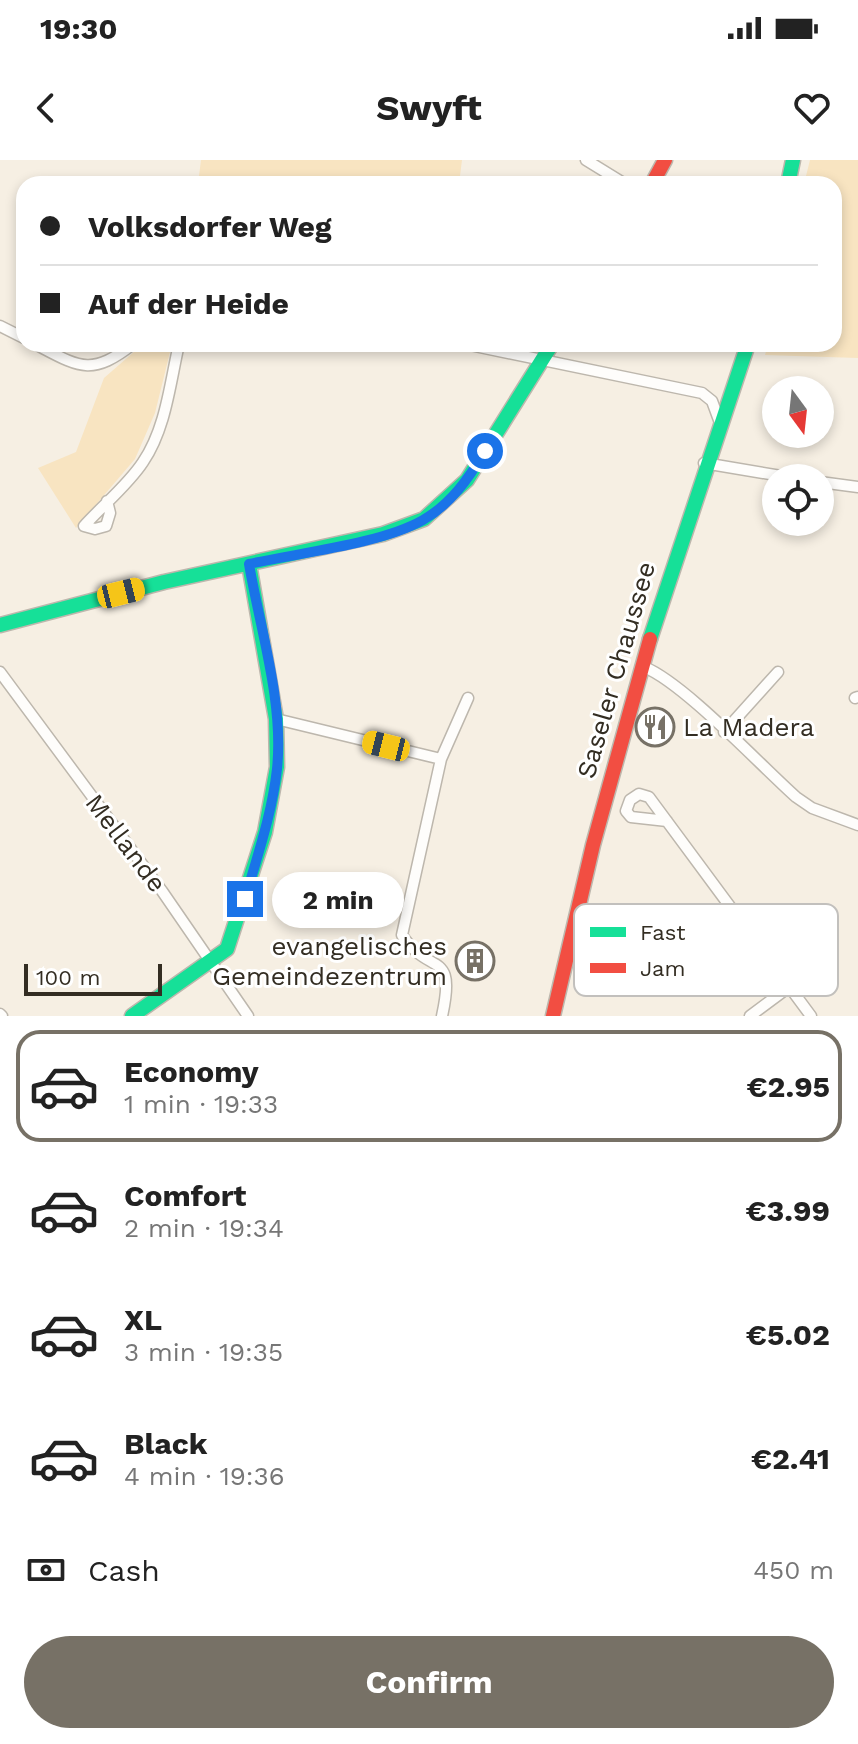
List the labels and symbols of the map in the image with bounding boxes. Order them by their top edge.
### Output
north arrow [762,376,834,448]
route start [467,433,503,469]
street label: Saseler Chaussee [571,558,661,782]
car [95,576,147,610]
restaurant icon: La Madera [634,706,676,748]
place label: La Madera [683,712,815,742]
car [360,729,412,763]
street label: Mellande [79,788,173,898]
callout: 2 min [273,871,405,927]
route end [227,881,263,917]
legend [574,904,838,996]
text: Fast [640,920,686,945]
place label: evangelisches Gemeindezentrum [212,931,447,991]
building icon: evangelisches Gemeindezentrum [454,940,496,982]
text: Jam [640,956,685,981]
scale bar [24,960,162,996]

